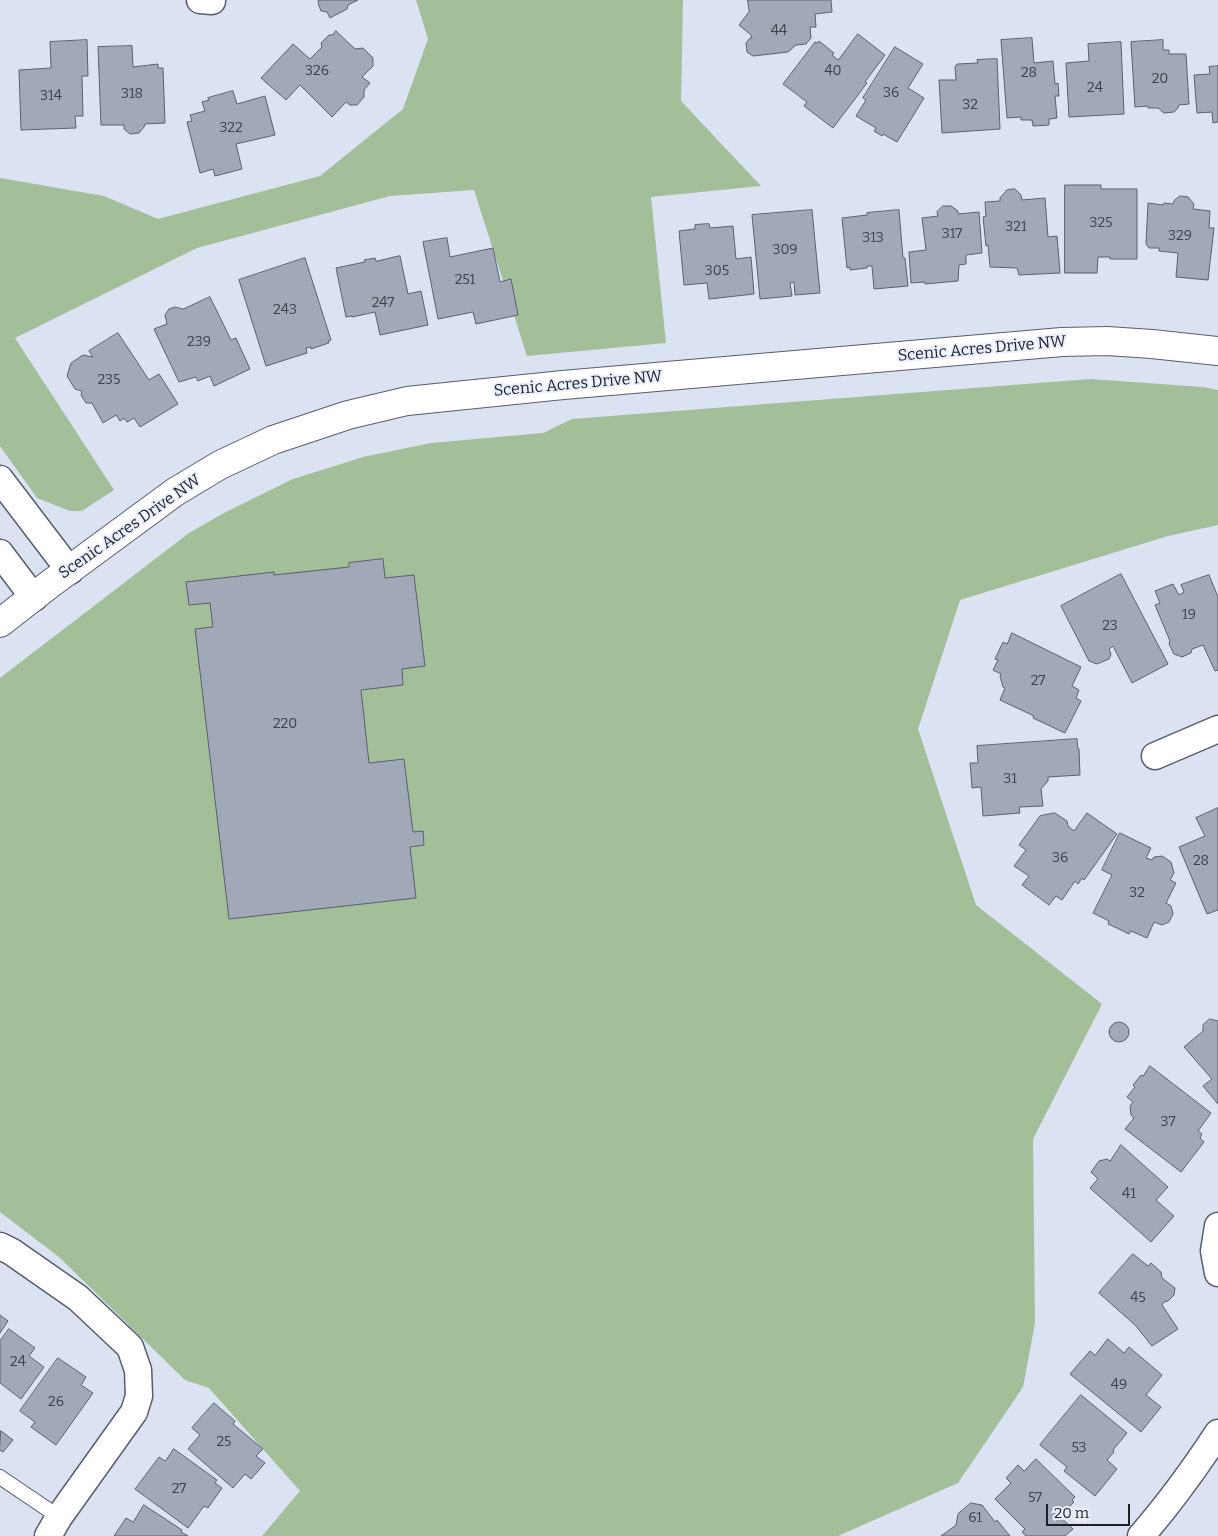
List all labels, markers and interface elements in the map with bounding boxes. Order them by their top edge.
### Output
house number: 44 [771,23,787,39]
house number: 326 [305,63,329,79]
house number: 40 [824,63,842,79]
house number: 28 [1021,65,1037,81]
house number: 20 [1152,71,1168,87]
house number: 24 [1087,80,1103,96]
house number: 36 [883,85,899,101]
house number: 318 [121,86,143,102]
house number: 314 [40,88,62,104]
house number: 32 [962,97,978,113]
house number: 322 [219,120,243,136]
house number: 325 [1089,215,1113,231]
house number: 321 [1005,219,1027,235]
house number: 317 [942,226,962,242]
house number: 329 [1168,228,1192,244]
house number: 313 [862,230,884,246]
house number: 309 [772,242,798,258]
house number: 305 [705,263,729,279]
house number: 251 [455,272,475,288]
house number: 247 [372,295,394,311]
house number: 243 [273,302,297,318]
street label: Scenic Acres Drive NW [897,332,1067,366]
house number: 239 [187,334,211,350]
street label: Scenic Acres Drive NW [493,367,663,401]
house number: 235 [97,372,121,388]
street label: Scenic Acres Drive NW [55,471,205,583]
house number: 19 [1182,607,1196,623]
house number: 23 [1102,618,1118,634]
house number: 27 [1031,673,1045,689]
house number: 220 [273,716,297,732]
house number: 31 [1003,771,1017,787]
house number: 36 [1052,850,1068,866]
house number: 28 [1193,853,1209,869]
house number: 32 [1129,885,1145,901]
house number: 37 [1160,1114,1176,1130]
house number: 41 [1122,1186,1136,1202]
house number: 45 [1130,1290,1146,1306]
house number: 24 [10,1354,26,1370]
house number: 49 [1111,1377,1127,1393]
house number: 26 [48,1394,64,1410]
house number: 25 [216,1434,232,1450]
house number: 53 [1071,1440,1087,1456]
house number: 27 [172,1481,186,1497]
house number: 57 [1028,1490,1042,1506]
scale bar [1048,1494,1132,1526]
text: 20 m [1054,1504,1089,1522]
house number: 61 [968,1510,982,1526]

